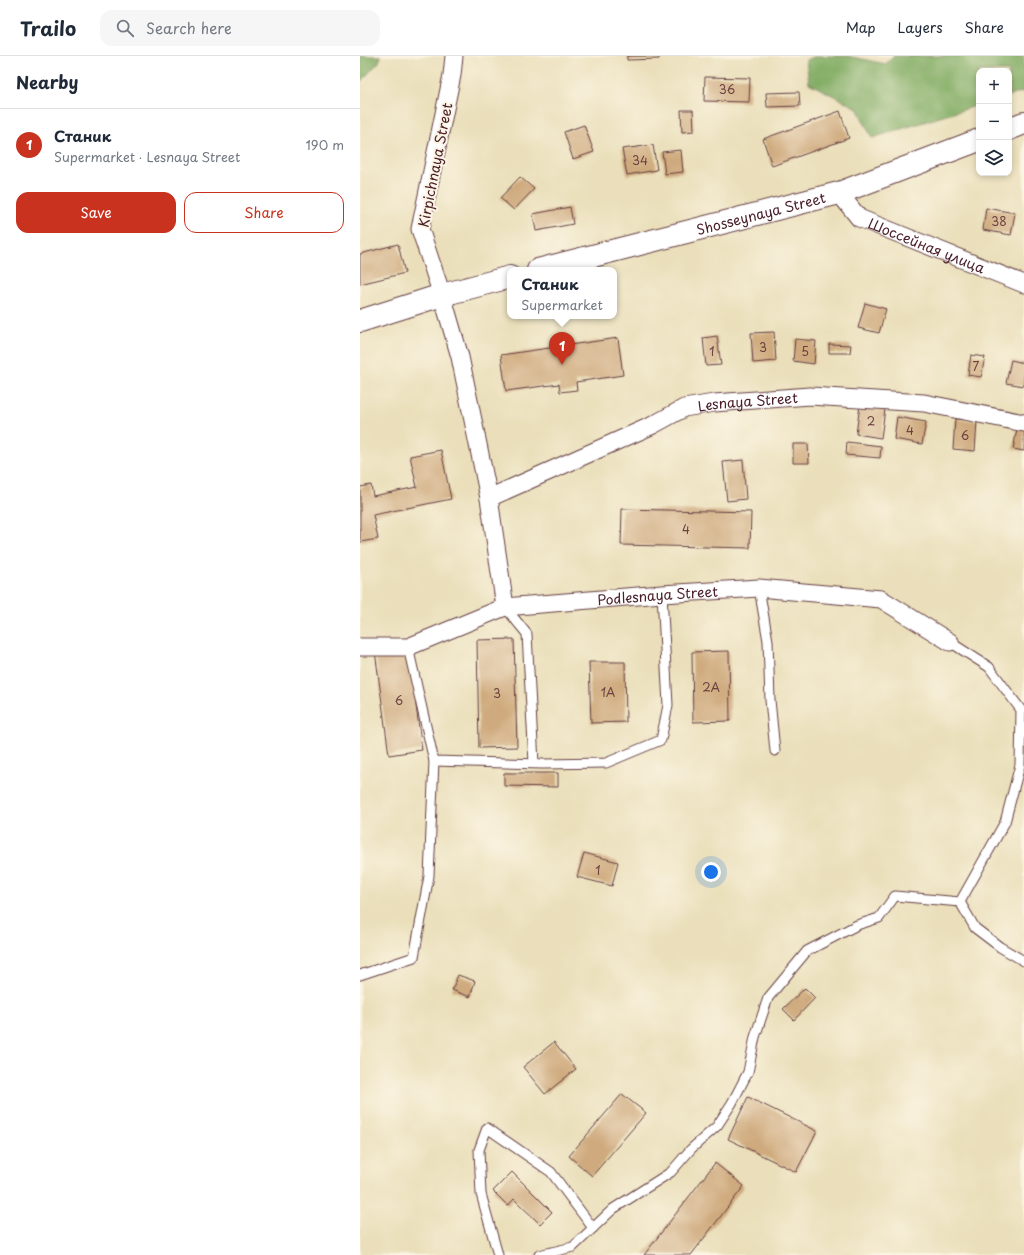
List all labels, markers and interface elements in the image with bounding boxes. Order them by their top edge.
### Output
search box [100,10,380,46]
text: Trailo [20,14,76,42]
text: Search here [146,16,232,39]
icon: search [114,17,136,39]
text: Map [846,17,876,38]
text: Layers [898,17,943,38]
text: Share [965,17,1004,38]
map controls [976,68,1012,176]
button: + [976,68,1012,104]
text: Nearby [16,69,78,95]
house number: 36 [719,80,735,98]
street label: Kirpichnaya Street [413,100,457,229]
button: − [976,104,1012,140]
text: Станик [54,124,111,147]
text: 1 [26,135,32,154]
text: 190 m [305,135,344,154]
button: layers [976,140,1012,176]
text: Supermarket · Lesnaya Street [54,147,240,166]
house number: 34 [632,151,648,169]
street label: Shosseynaya Street [694,186,828,240]
button: Save [16,192,176,233]
button: Share [184,192,344,233]
street label: Шоссейная улица [865,212,988,278]
house number: 38 [991,212,1007,230]
popup [507,267,617,319]
text: Станик [521,272,578,295]
text: Supermarket [521,295,603,314]
pin: 1 [549,332,575,365]
house number: 3 [759,338,767,356]
house number: 1 [709,342,715,360]
house number: 5 [801,342,809,360]
house number: 7 [973,357,980,375]
street label: Lesnaya Street [696,386,799,416]
house number: 2 [867,412,875,430]
house number: 4 [906,421,914,439]
house number: 6 [961,426,969,444]
house number: 4 [682,520,690,538]
street label: Podlesnaya Street [596,580,719,610]
house number: 2А [702,678,720,696]
house number: 1А [601,683,615,701]
house number: 3 [493,684,501,702]
house number: 6 [395,691,403,709]
house number: 1 [595,861,601,879]
your location [701,862,721,882]

